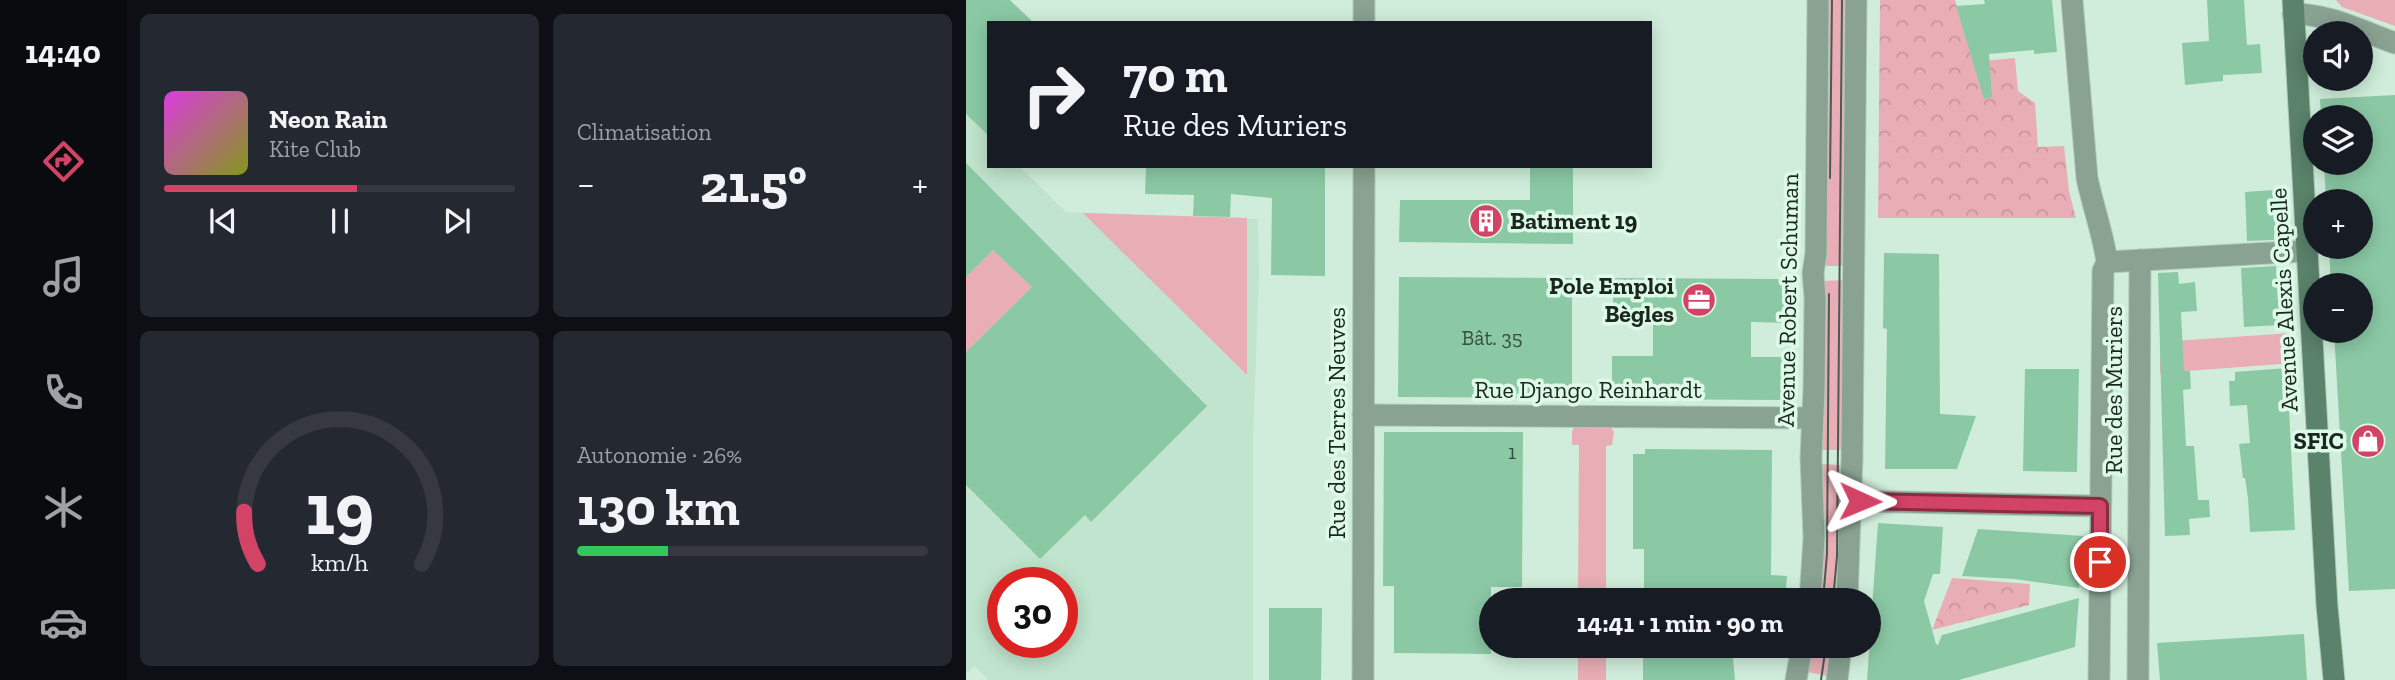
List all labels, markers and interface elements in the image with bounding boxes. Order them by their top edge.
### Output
map controls [2303,21,2373,343]
button: sound [2303,21,2373,91]
text: 14:40 [25,33,101,71]
text: 70 m [1123,46,1228,105]
icon: right [1008,49,1099,140]
text: Neon Rain [269,103,387,135]
button: layers [2303,105,2373,175]
text: Rue des Muriers [1123,106,1347,144]
text: Climatisation [577,118,711,146]
text: Kite Club [269,135,361,163]
icon: directions [39,137,88,186]
text: 21.5° [700,153,807,215]
text: − [577,161,595,207]
text: + [912,161,928,207]
street label: Avenue Robert Schuman [1771,173,1804,427]
street label: Avenue Alexis Capelle [2263,187,2304,413]
button: + [2303,189,2373,259]
icon: previous [204,202,242,240]
icon: pause [321,202,359,240]
icon: next [438,202,476,240]
building icon: Batiment 19 [1467,202,1505,240]
place label: Batiment 19 [1510,206,1637,235]
icon: music [39,252,88,301]
place label: Pole Emploi Bègles [1549,271,1674,328]
button: − [2303,273,2373,343]
office icon: Pole Emploi Bègles [1680,281,1718,319]
street label: Rue des Muriers [2099,306,2128,474]
street label: Rue des Terres Neuves [1322,307,1351,539]
house number: Bât. 35 [1462,325,1522,350]
icon: phone [39,368,88,417]
street label: Rue Django Reinhardt [1474,375,1702,404]
shop icon: SFIC [2349,422,2387,460]
place label: SFIC [2293,426,2344,455]
house number: 1 [1508,439,1516,464]
text: Autonomie · 26% [577,441,742,469]
position arrow [1823,464,1897,538]
text: 19 [305,466,374,554]
text: 130 km [577,476,740,538]
icon: climate [39,483,88,532]
pin [2070,532,2130,592]
icon: arrive [2081,543,2119,581]
text: km/h [311,547,368,577]
speed limit sign: 30 [987,567,1078,658]
icon: car [39,598,88,647]
text: 14:41 · 1 min · 90 m [1577,607,1783,639]

